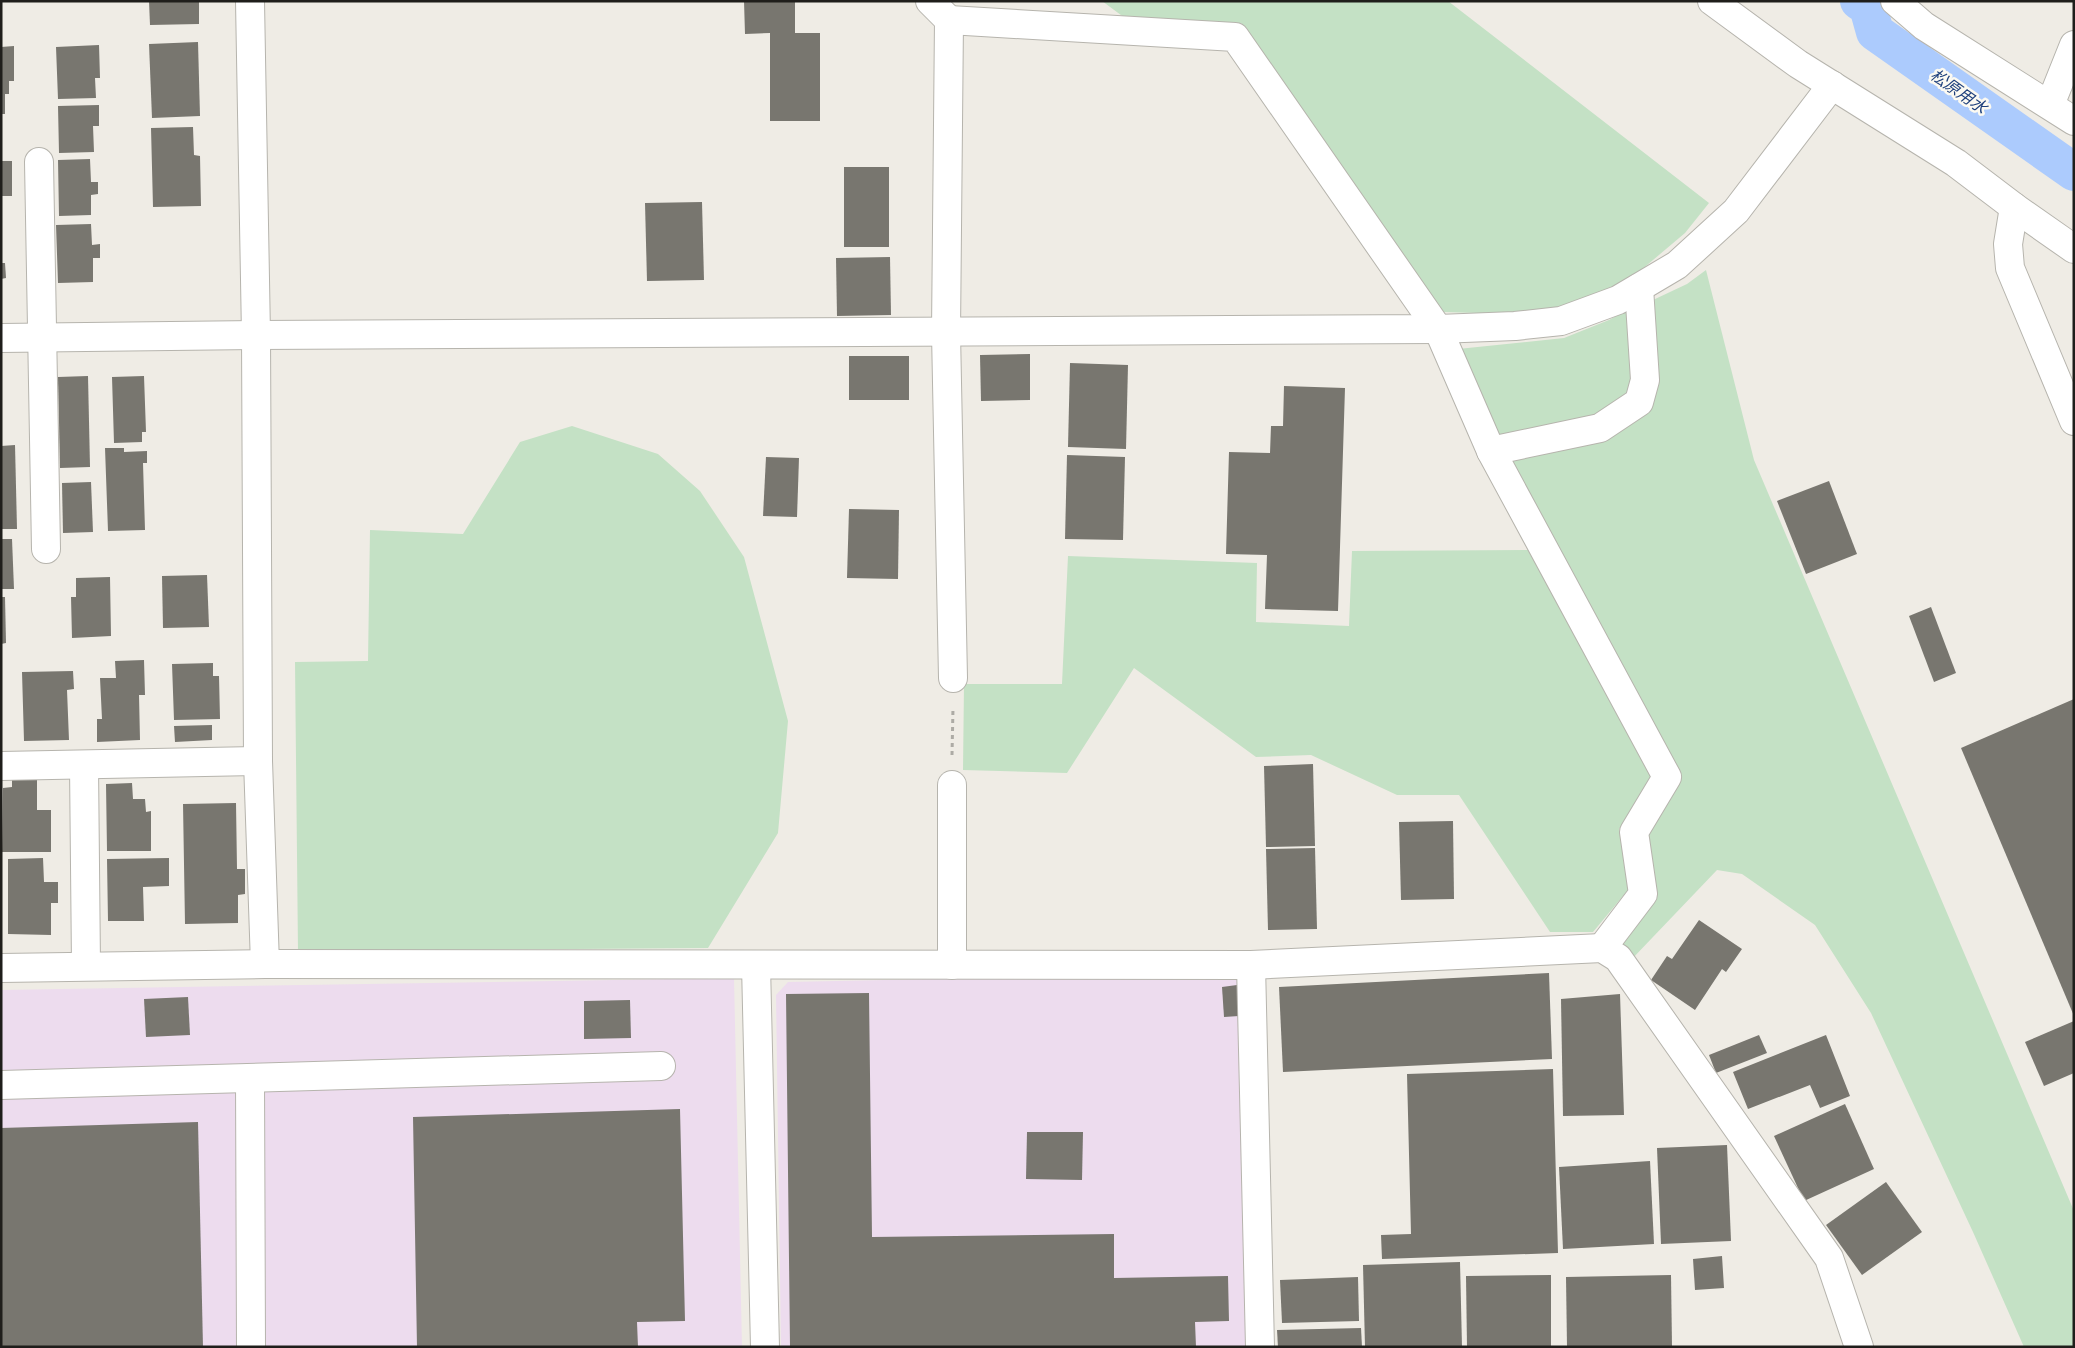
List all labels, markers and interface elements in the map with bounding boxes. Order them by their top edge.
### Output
water label: 松原用水 [1926,64,1993,120]

